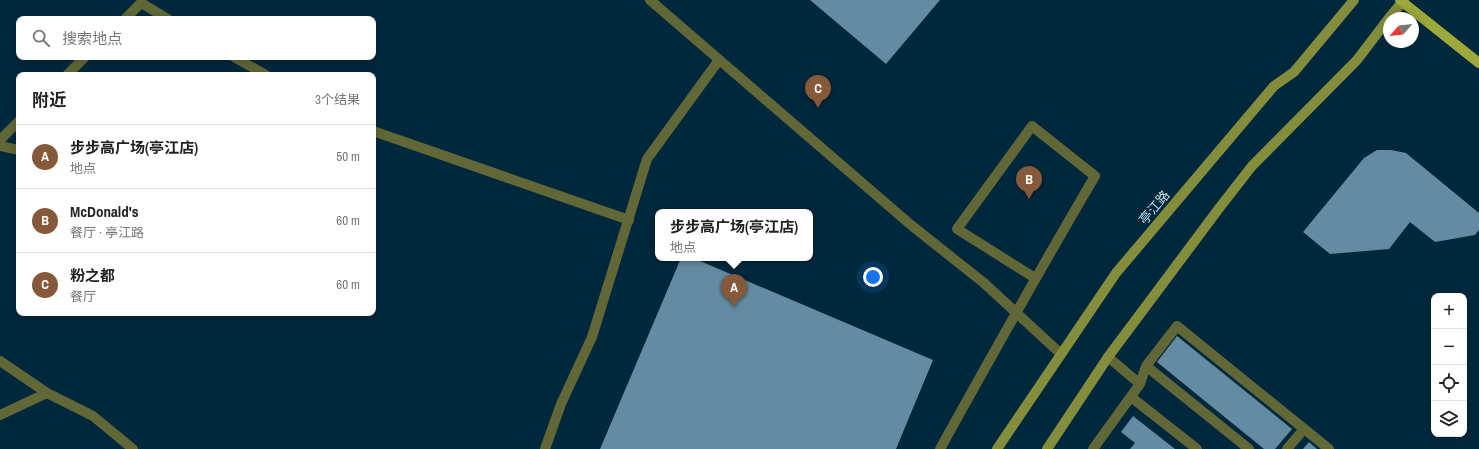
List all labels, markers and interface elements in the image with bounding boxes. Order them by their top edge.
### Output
north arrow [1383,12,1419,48]
search box [16,16,376,60]
icon: search [30,27,52,49]
text: 搜索地点 [62,28,122,49]
pin: C [805,75,831,108]
text: 附近 [32,88,66,111]
text: 3个结果 [315,91,360,108]
text: 步步高广场(亭江店) [70,137,198,158]
text: A [41,148,49,165]
text: 50 m [336,148,360,165]
text: 地点 [70,160,96,177]
pin: B [1016,166,1042,199]
street label: 亭江路 [1135,187,1173,228]
text: McDonald's [70,201,139,222]
popup [655,209,813,261]
text: B [41,212,49,229]
text: 60 m [336,212,360,229]
text: 步步高广场(亭江店) [670,216,798,237]
text: 餐厅 · 亭江路 [70,224,144,241]
text: 地点 [670,239,696,256]
text: 粉之都 [70,265,115,286]
your location [863,267,883,287]
pin: A [721,274,747,307]
text: C [41,276,49,293]
text: 60 m [336,276,360,293]
text: 餐厅 [70,288,96,305]
map controls [1431,293,1467,437]
button: + [1431,293,1467,329]
button: − [1431,329,1467,365]
button: locate [1431,365,1467,401]
button: layers [1431,401,1467,437]

